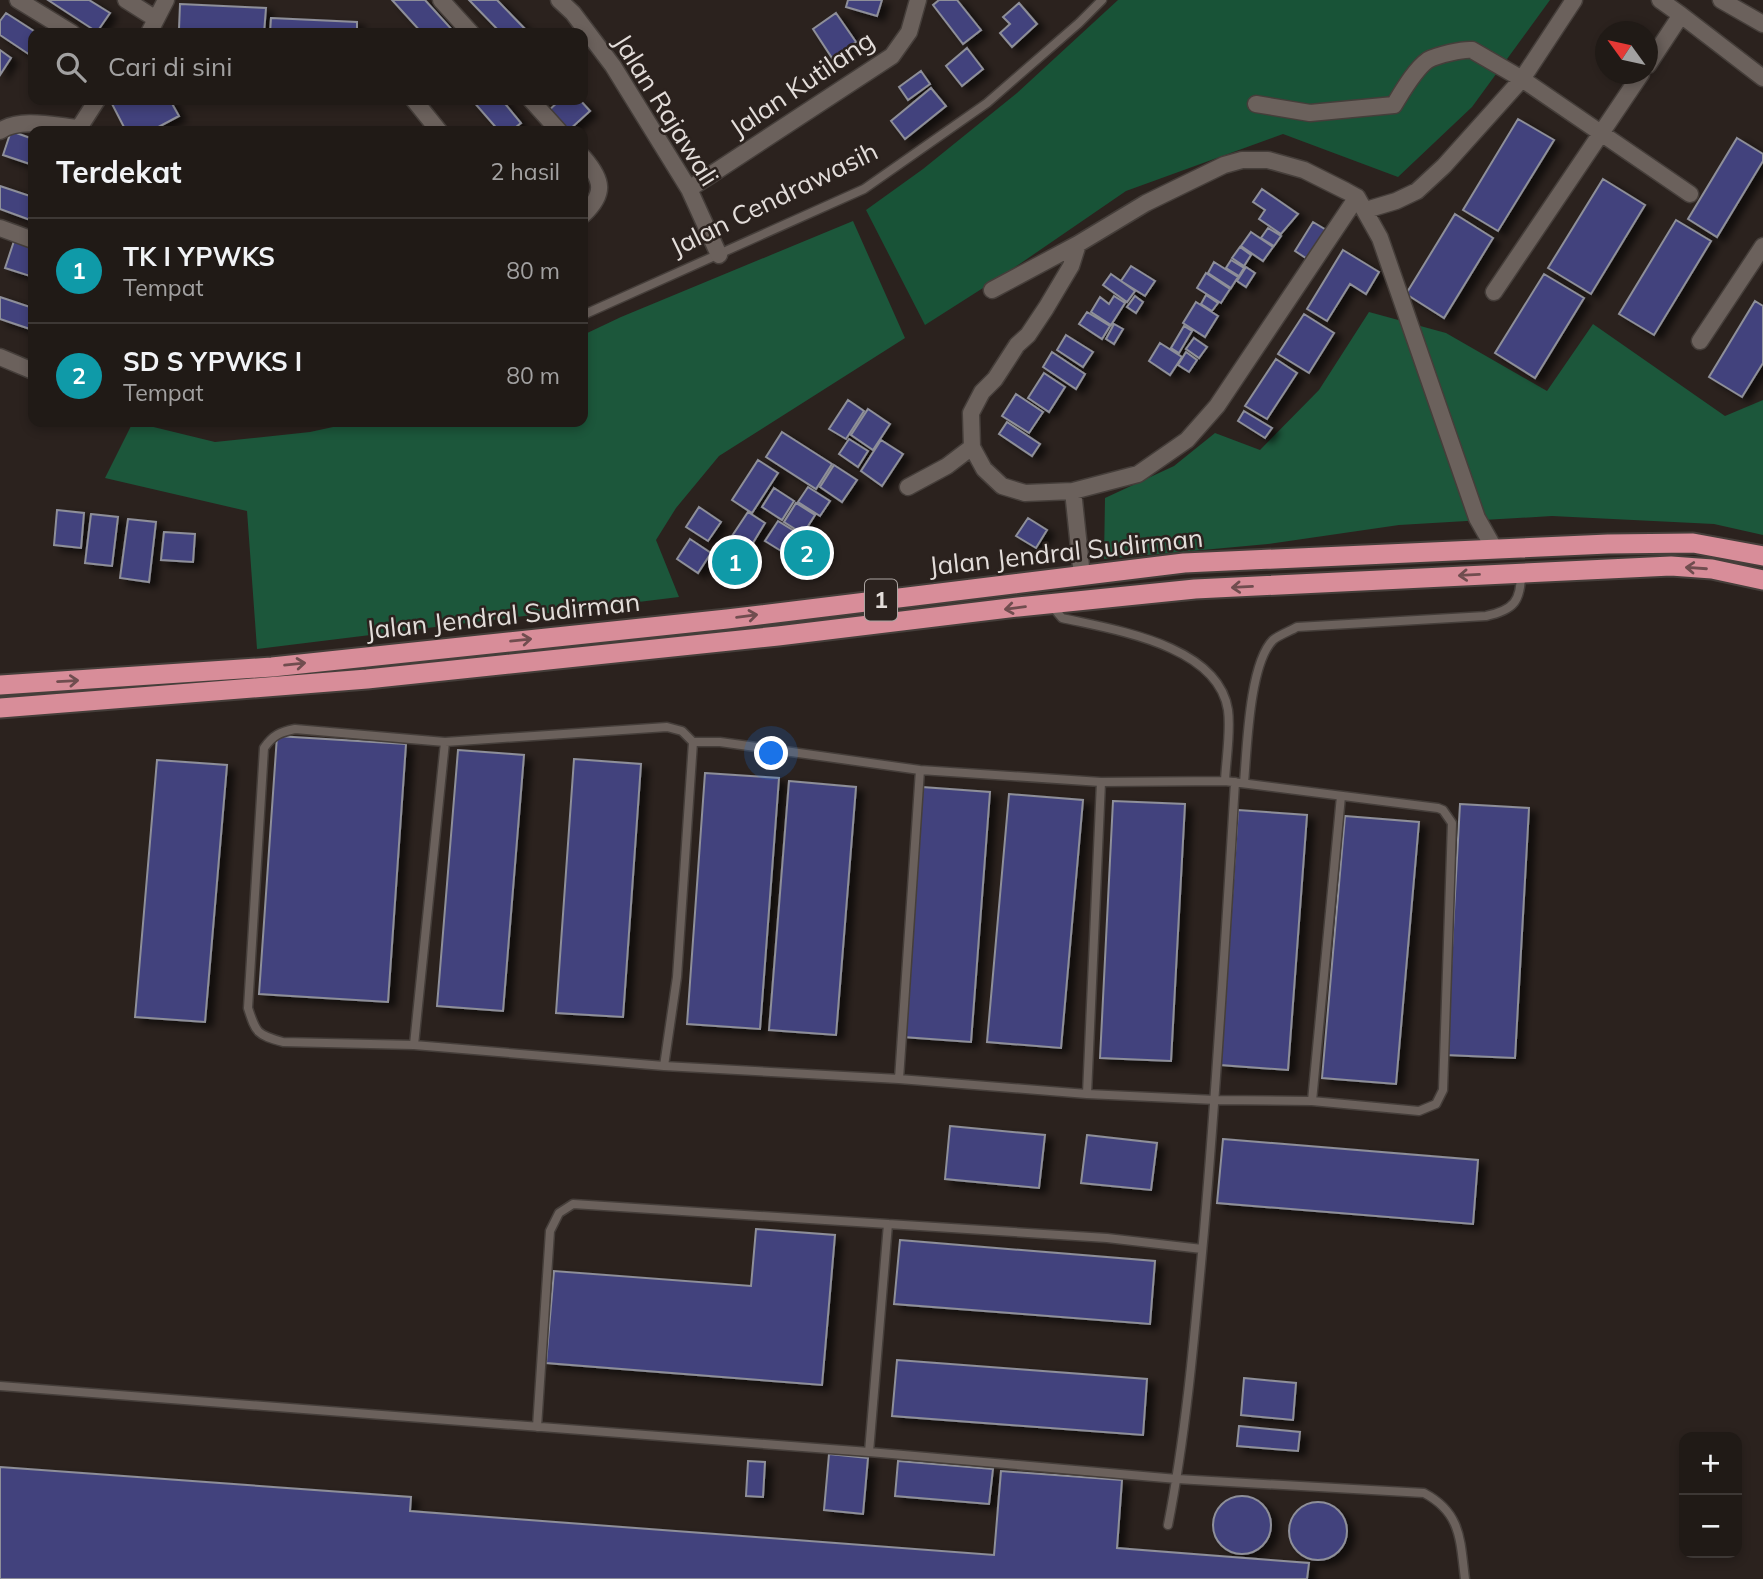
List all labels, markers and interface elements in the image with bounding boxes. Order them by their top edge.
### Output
north arrow [1595,21,1658,84]
street label: Jalan Kutilang [723,23,880,144]
street label: Jalan Rajawali [606,27,726,192]
search box [28,28,588,105]
icon: search [52,48,90,86]
text: Cari di sini [108,50,232,83]
street label: Jalan Cendrawasih [665,134,883,263]
text: Terdekat [56,153,182,191]
text: 2 hasil [491,157,560,186]
text: TK I YPWKS [123,240,275,273]
text: 1 [72,256,86,285]
text: 80 m [506,256,560,285]
text: Tempat [123,273,204,302]
text: SD S YPWKS I [123,345,302,378]
text: 2 [72,361,86,390]
text: 80 m [506,361,560,390]
text: Tempat [123,378,204,407]
street label: Jalan Jendral Sudirman [927,521,1205,582]
pin: 2 [784,527,830,579]
pin: 1 [712,536,758,588]
one-way arrow [1685,561,1708,574]
one-way arrow [1457,568,1480,581]
road number: 1 [865,580,897,620]
one-way arrow [1230,580,1253,593]
street label: Jalan Jendral Sudirman [364,585,642,646]
one-way arrow [1004,601,1027,614]
one-way arrow [736,610,758,623]
one-way arrow [509,633,532,646]
one-way arrow [283,657,306,670]
one-way arrow [56,674,79,687]
your location [754,736,788,770]
map controls [1679,1432,1742,1558]
button: + [1679,1432,1742,1495]
button: − [1679,1495,1742,1558]

